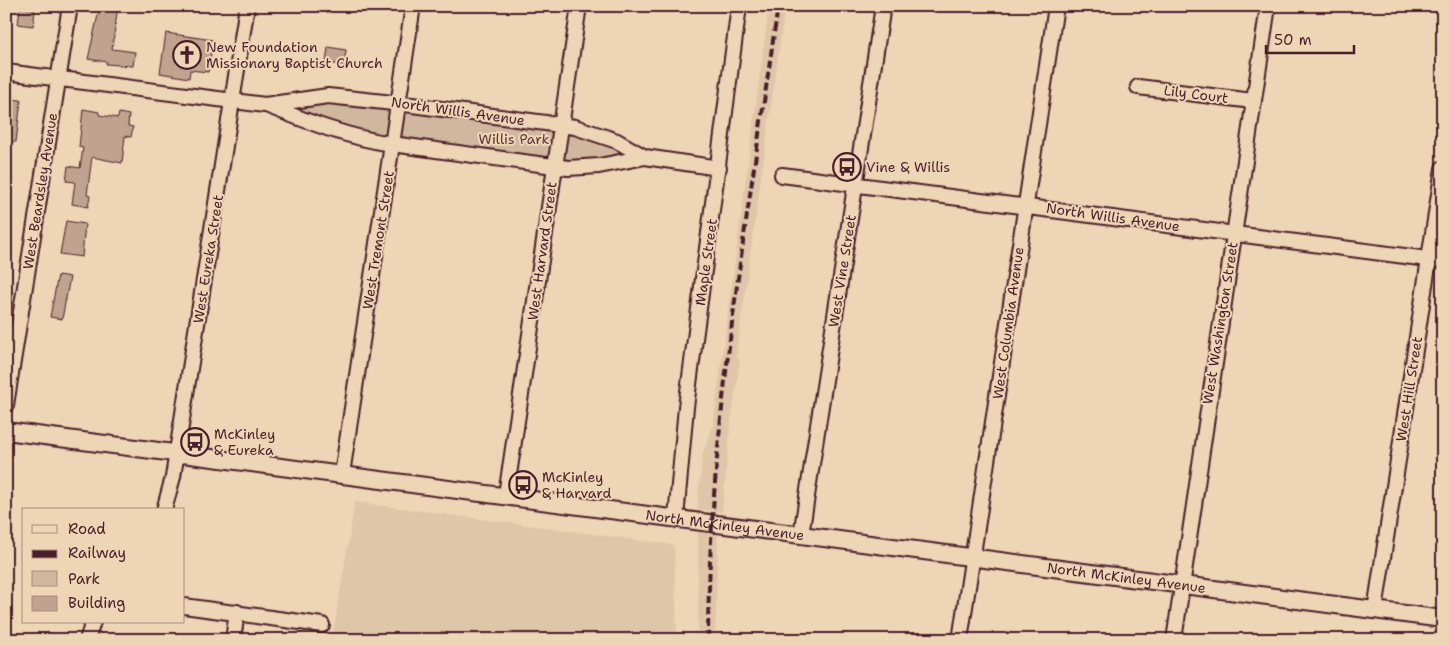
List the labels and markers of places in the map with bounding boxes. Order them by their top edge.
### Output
place label: New Foundation Missionary Baptist Church [206,38,383,72]
church icon: New Foundation Missionary Baptist Church [172,40,202,70]
bus stop icon: Vine & Willis [832,152,862,182]
place label: Vine & Willis [866,158,950,176]
place label: McKinley & Eureka [214,425,275,459]
bus stop icon: McKinley & Eureka [180,427,210,457]
place label: McKinley & Harvard [542,468,611,502]
bus stop icon: McKinley & Harvard [508,470,538,500]

